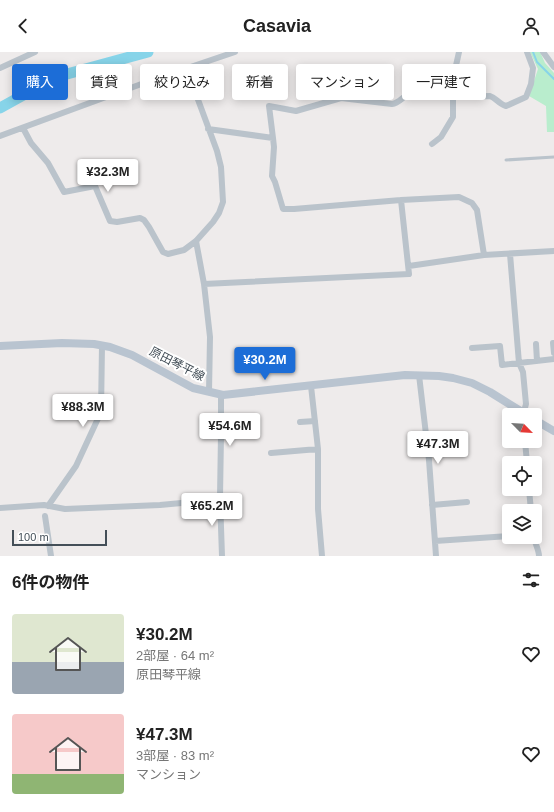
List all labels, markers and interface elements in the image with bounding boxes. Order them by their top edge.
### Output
icon: back [12,15,34,37]
icon: person [520,15,542,37]
text: Casavia [243,16,311,36]
chip: 購入 [12,64,68,100]
chip: 賃貸 [76,64,132,100]
chip: 絞り込み [140,64,224,100]
chip: 新着 [232,64,288,100]
chip: マンション [296,64,394,100]
chip: 一戸建て [402,64,486,100]
pin: ¥32.3M [75,159,141,193]
text: ¥32.3M [86,164,130,179]
street label: 原田琴平線 [147,344,207,384]
pin: ¥30.2M [232,347,298,381]
text: ¥30.2M [243,352,287,367]
pin: ¥88.3M [50,394,116,428]
text: ¥88.3M [61,399,105,414]
north arrow [502,408,542,448]
map controls [502,408,542,544]
pin: ¥54.6M [197,413,263,447]
text: ¥54.6M [208,418,252,433]
pin: ¥47.3M [405,431,471,465]
text: ¥47.3M [416,436,460,451]
button: locate [502,456,542,496]
pin: ¥65.2M [179,493,245,527]
text: ¥65.2M [190,498,234,513]
button: layers [502,504,542,544]
scale bar [12,528,107,547]
text: 100 m [18,531,49,543]
icon: filters [520,569,542,591]
text: 6件の物件 [12,573,89,592]
text: ¥30.2M [136,625,193,644]
icon: home [44,630,92,678]
icon: heart [520,643,542,665]
text: 2部屋 · 64 m² [136,648,214,663]
text: 原田琴平線 [136,667,201,682]
text: ¥47.3M [136,725,193,744]
icon: home [44,730,92,778]
icon: heart [520,743,542,765]
text: 3部屋 · 83 m² [136,748,214,763]
text: マンション [136,767,201,782]

